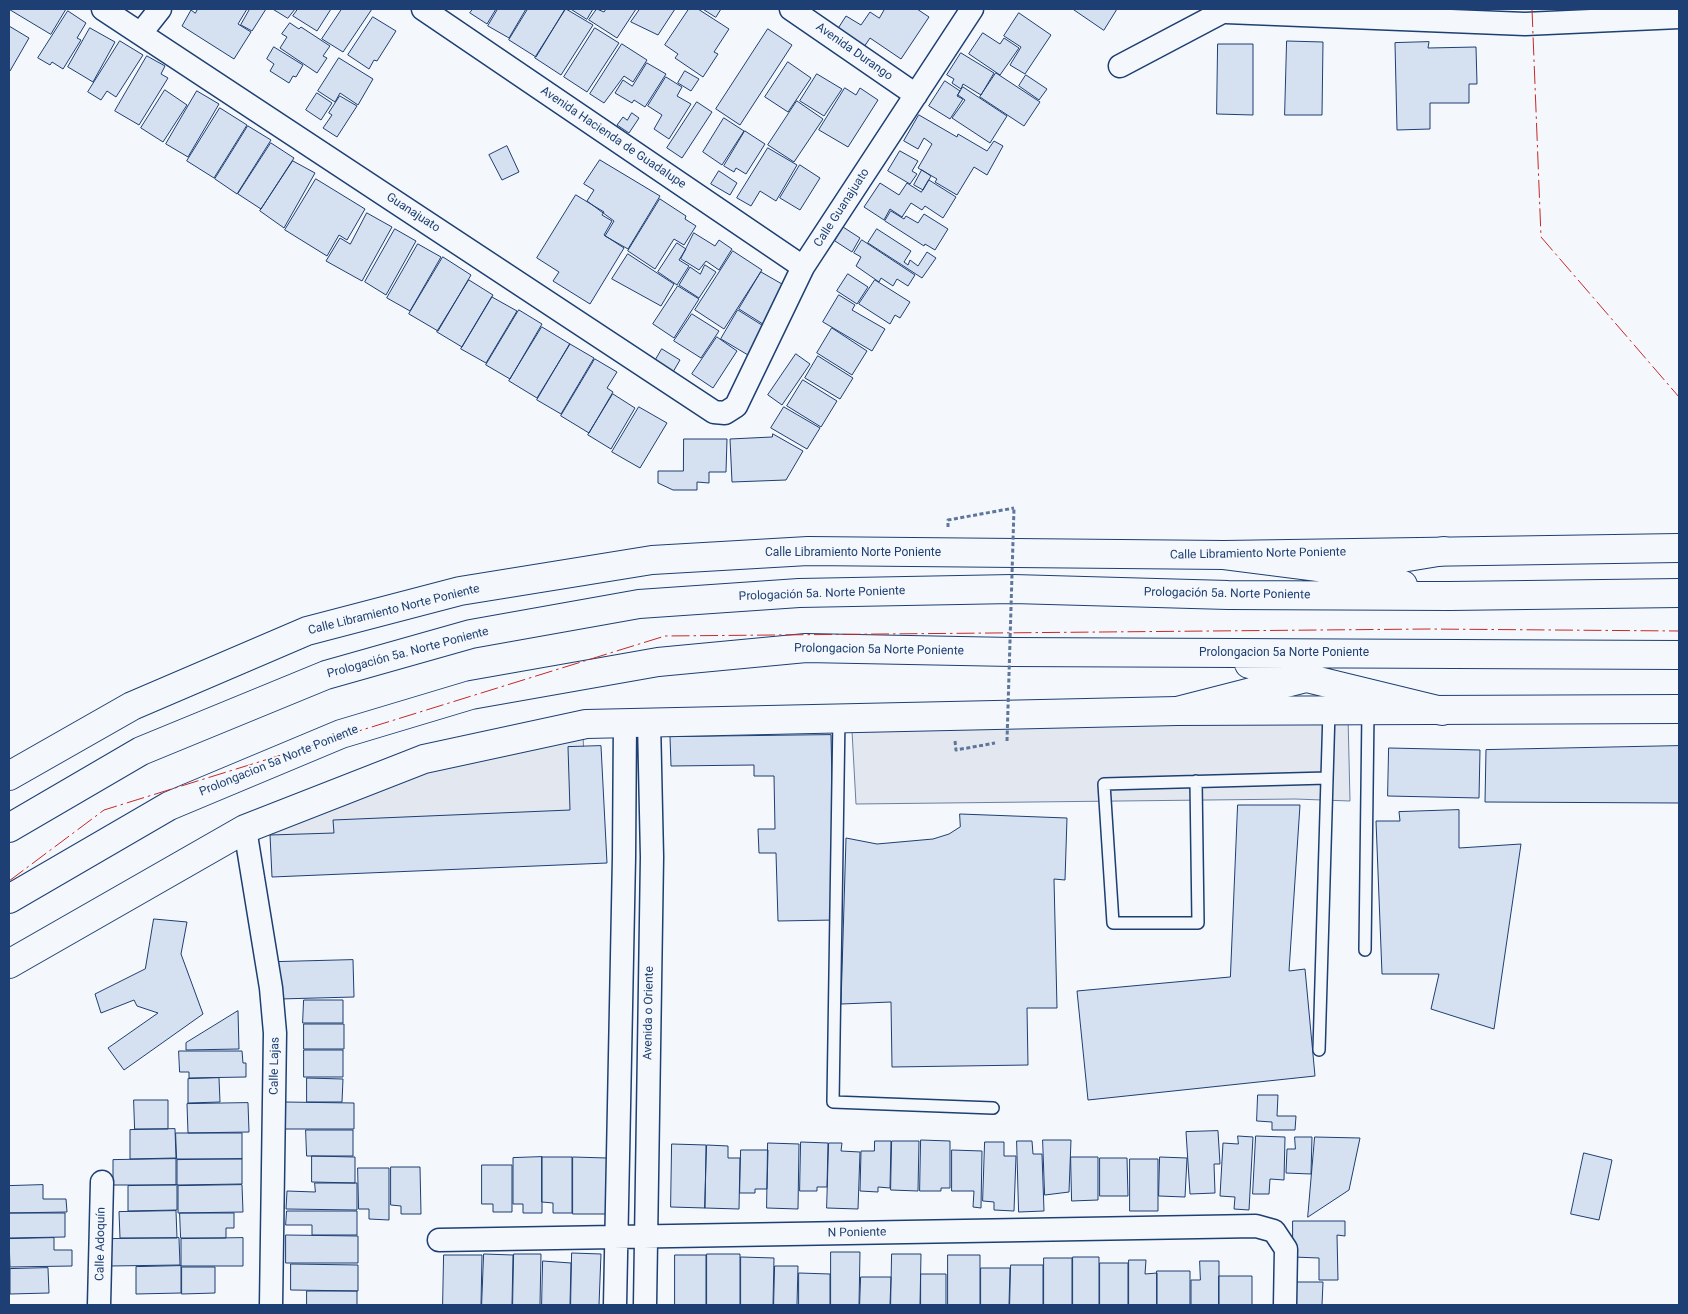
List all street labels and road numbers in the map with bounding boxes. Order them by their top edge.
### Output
street label: Avenida Durango [813,20,895,84]
street label: Avenida Hacienda de Guadalupe [538,84,688,192]
street label: Calle Guanajuato [811,166,873,250]
street label: Guanajuato [383,190,443,236]
street label: Calle Libramiento Norte Poniente [1170,545,1346,563]
street label: Calle Libramiento Norte Poniente [765,546,941,560]
street label: Calle Libramiento Norte Poniente [307,582,481,638]
street label: Prologación 5a. Norte Poniente [738,584,906,604]
street label: Prologación 5a. Norte Poniente [1144,585,1310,603]
street label: Prologación 5a. Norte Poniente [326,624,490,682]
street label: Prolongacion 5a Norte Poniente [794,641,964,659]
street label: Prolongacion 5a Norte Poniente [1199,646,1369,660]
street label: Prolongacion 5a Norte Poniente [197,722,361,800]
street label: Avenida o Oriente [641,966,657,1060]
street label: Calle Lajas [267,1037,283,1095]
street label: Calle Adoquín [93,1207,109,1281]
street label: N Poniente [828,1225,886,1241]

